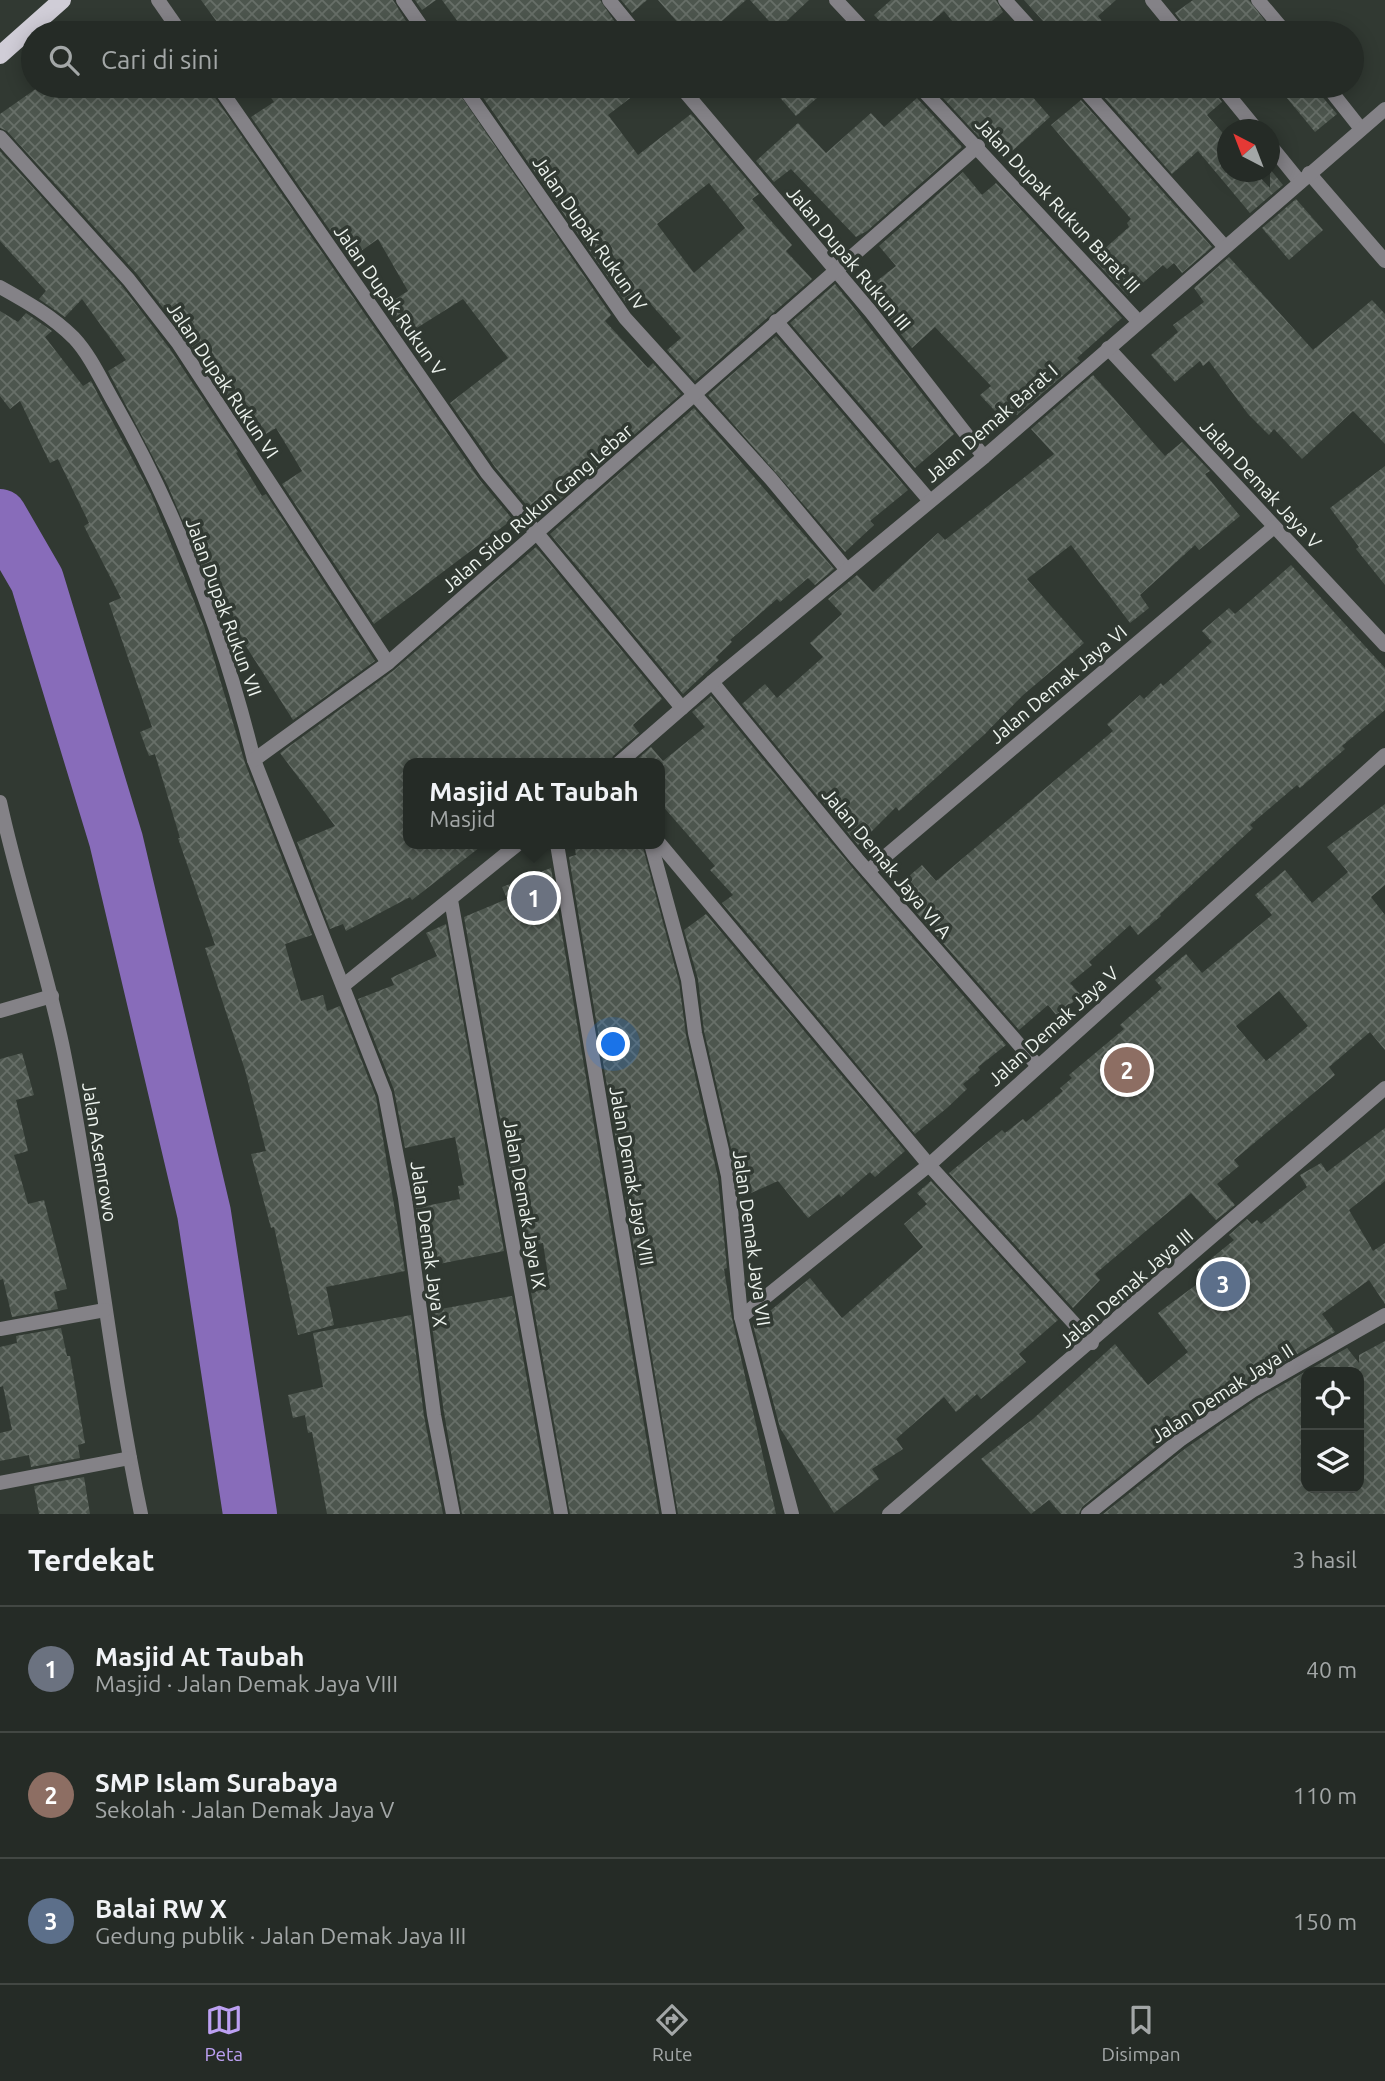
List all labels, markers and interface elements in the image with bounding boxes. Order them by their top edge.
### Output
search box [21,21,1364,98]
icon: search [45,41,83,79]
text: Cari di sini [101,45,219,74]
street label: Jalan Dupak Rukun Barat III [971,113,1145,297]
north arrow [1217,119,1280,182]
street label: Jalan Dupak Rukun IV [528,152,652,314]
street label: Jalan Dupak Rukun III [782,182,916,334]
street label: Jalan Dupak Rukun V [330,221,450,379]
street label: Jalan Dupak Rukun VI [163,298,283,462]
street label: Jalan Demak Barat I [920,359,1062,487]
street label: Jalan Demak Jaya V [1196,415,1326,553]
street label: Jalan Sido Rukun Gang Lebar [437,419,637,597]
street label: Jalan Dupak Rukun VII [181,515,267,699]
street label: Jalan Demak Jaya VI [985,620,1131,748]
popup [403,758,665,849]
text: Masjid At Taubah [429,777,639,806]
street label: Jalan Demak Jaya VI A [818,784,957,943]
text: Masjid [429,806,496,831]
pin: 1 [511,872,557,924]
street label: Jalan Demak Jaya V [983,962,1123,1090]
your location [596,1027,630,1061]
pin: 2 [1104,1044,1150,1096]
street label: Jalan Asemrowo [78,1081,122,1223]
street label: Jalan Demak Jaya VIII [605,1084,659,1268]
street label: Jalan Demak Jaya IX [499,1117,551,1291]
street label: Jalan Demak Jaya VII [729,1149,775,1327]
street label: Jalan Demak Jaya X [406,1160,452,1329]
street label: Jalan Demak Jaya III [1055,1224,1197,1352]
pin: 3 [1200,1258,1246,1310]
street label: Jalan Demak Jaya II [1147,1339,1297,1447]
map controls [1301,1367,1364,1493]
button: locate [1301,1367,1364,1430]
button: layers [1301,1430,1364,1493]
text: Terdekat [28,1543,154,1577]
text: 3 hasil [1292,1547,1357,1572]
text: Masjid At Taubah [95,1642,304,1671]
text: 1 [45,1657,57,1682]
text: 40 m [1306,1657,1357,1682]
text: Masjid · Jalan Demak Jaya VIII [95,1671,398,1696]
text: SMP Islam Surabaya [95,1768,338,1797]
text: 2 [45,1783,57,1808]
text: 110 m [1293,1783,1357,1808]
text: Sekolah · Jalan Demak Jaya V [95,1797,394,1822]
text: Balai RW X [95,1894,227,1923]
text: 3 [45,1909,57,1934]
text: 150 m [1293,1909,1357,1934]
text: Gedung publik · Jalan Demak Jaya III [95,1923,466,1948]
tab: Peta [204,2001,243,2065]
tab: Rute [652,2001,693,2065]
tab: Disimpan [1102,2001,1181,2065]

